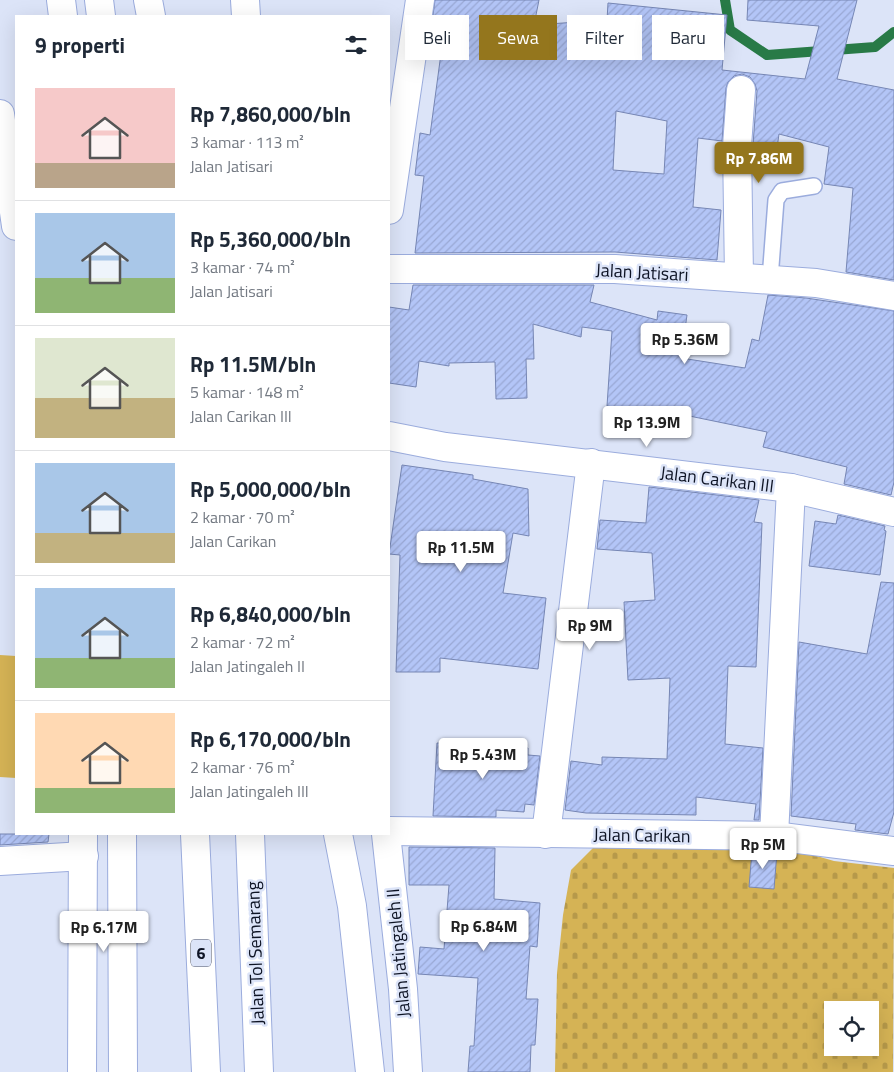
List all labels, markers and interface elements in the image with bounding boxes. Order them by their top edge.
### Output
chip: Beli [405,15,469,60]
chip: Sewa [479,15,557,60]
chip: Filter [567,15,642,60]
chip: Baru [652,15,724,60]
text: 9 properti [35,29,125,61]
icon: filters [342,31,370,59]
text: Rp 7,860,000/bln [190,98,351,130]
icon: home [75,108,135,168]
text: 3 kamar · 113 m² [190,130,304,154]
pin: Rp 7.86M [707,142,811,184]
text: Rp 7.86M [726,146,792,170]
text: Jalan Jatisari [190,154,273,178]
text: Rp 5,360,000/bln [190,223,351,255]
icon: home [75,233,135,293]
text: 3 kamar · 74 m² [190,255,295,279]
street label: Jalan Jatisari [595,256,689,288]
text: Jalan Jatisari [190,279,273,303]
pin: Rp 5.36M [633,322,737,365]
text: Rp 5.36M [652,327,718,351]
text: Rp 11.5M/bln [190,348,316,380]
icon: home [75,358,135,418]
text: 5 kamar · 148 m² [190,380,304,404]
text: Jalan Carikan III [190,404,292,428]
pin: Rp 13.9M [595,406,699,448]
text: Rp 13.9M [614,410,680,434]
street label: Jalan Carikan III [659,459,775,499]
text: Rp 5,000,000/bln [190,473,351,505]
icon: home [75,483,135,543]
text: 2 kamar · 70 m² [190,505,295,529]
text: Jalan Carikan [190,529,276,553]
pin: Rp 11.5M [409,530,513,573]
text: Rp 11.5M [428,535,494,559]
text: Rp 6,840,000/bln [190,598,351,630]
icon: home [75,608,135,668]
pin: Rp 9M [555,608,625,651]
text: Rp 9M [568,613,612,637]
text: 2 kamar · 72 m² [190,630,295,654]
text: Jalan Jatingaleh II [190,654,305,678]
text: Rp 6,170,000/bln [190,723,351,755]
icon: home [75,733,135,793]
pin: Rp 5.43M [431,738,535,780]
text: Rp 5.43M [450,742,516,766]
text: 2 kamar · 76 m² [190,755,295,779]
text: Jalan Jatingaleh III [190,779,309,803]
street label: Jalan Carikan [593,821,691,849]
pin: Rp 5M [728,828,798,870]
text: Rp 5M [741,832,785,856]
street label: Jalan Tol Semarang [239,881,271,1025]
street label: Jalan Jatingaleh II [379,887,417,1019]
pin: Rp 6.17M [52,910,156,953]
pin: Rp 6.84M [432,910,536,952]
text: Rp 6.84M [451,914,517,938]
text: Rp 6.17M [71,915,137,939]
road number: 6 [191,940,211,966]
map controls [824,1001,879,1056]
button: locate [824,1001,879,1056]

